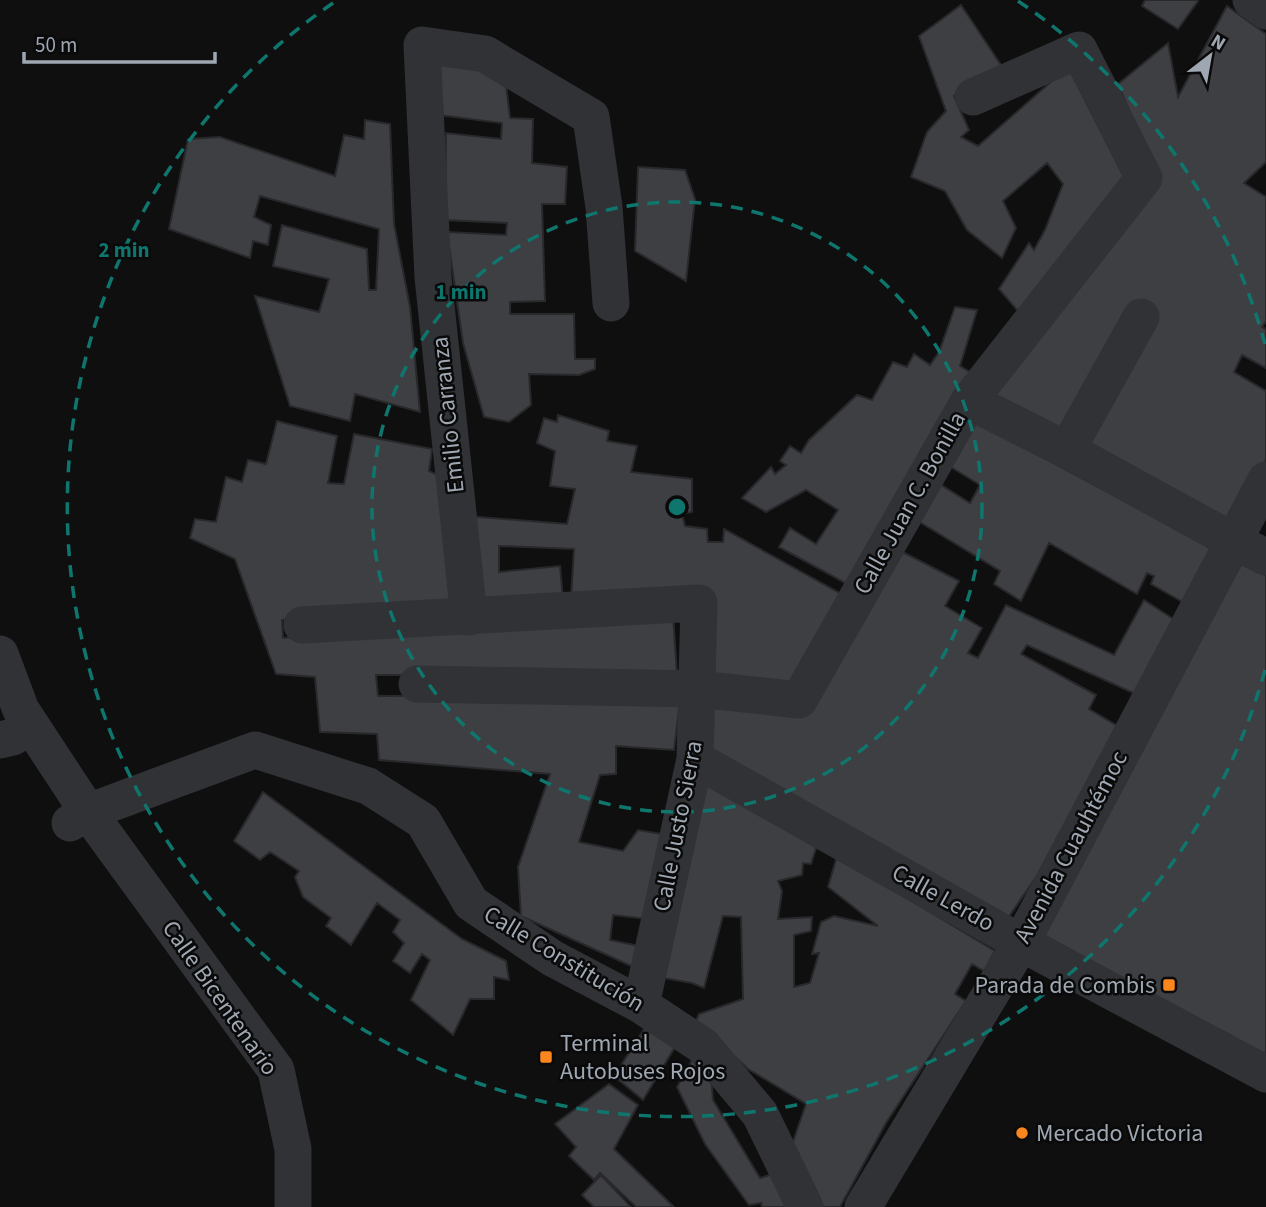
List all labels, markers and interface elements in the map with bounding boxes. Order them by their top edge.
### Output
scale bar [24,21,215,65]
north arrow [1175,21,1245,91]
text: N [1206,28,1230,58]
text: 50 m [35,30,77,60]
text: 2 min [98,235,150,265]
text: 1 min [435,277,487,307]
street label: Emilio Carranza [422,335,474,495]
street label: Calle Juan C. Bonilla [845,405,975,601]
centre of rings [665,495,689,519]
street label: Calle Justo Sierra [644,738,712,914]
street label: Avenida Cuauhtémoc [1005,745,1137,949]
street label: Calle Lerdo [885,855,1001,941]
street label: Calle Constitución [477,897,651,1021]
street label: Calle Bicentenario [153,913,287,1083]
place label: Parada de Combis [974,968,1155,1003]
marker: Parada de Combis [1161,977,1177,993]
place label: Terminal Autobuses Rojos [560,1026,725,1089]
marker: Terminal Autobuses Rojos [538,1049,554,1065]
place label: Mercado Victoria [1036,1116,1203,1151]
marker: Mercado Victoria [1014,1125,1030,1141]

